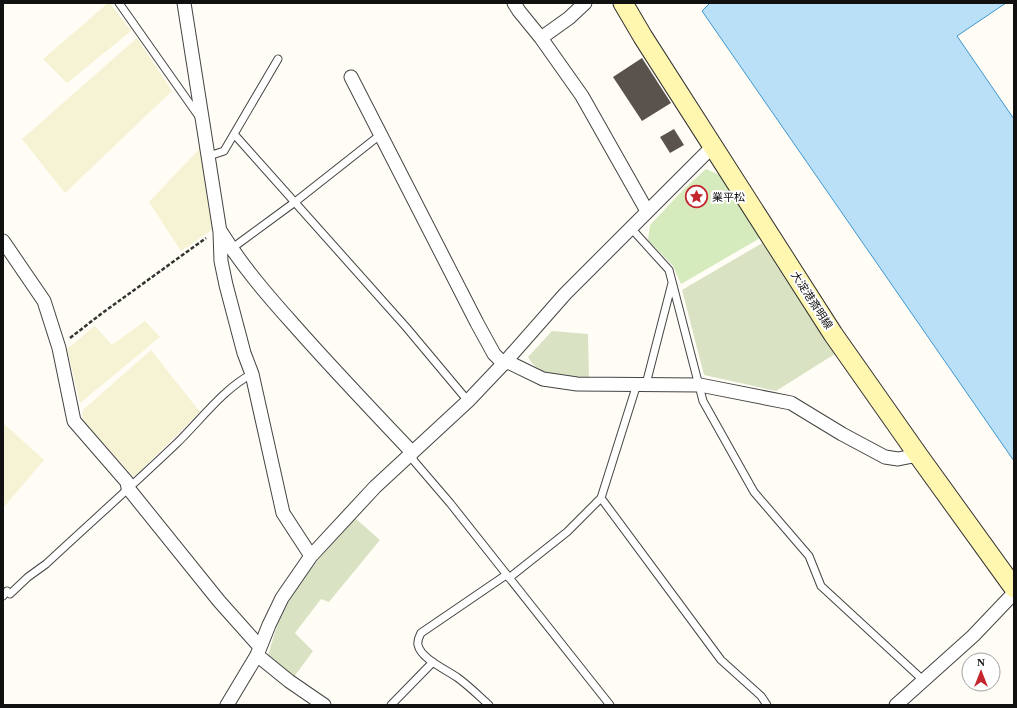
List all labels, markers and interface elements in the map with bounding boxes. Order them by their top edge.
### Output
place icon: 業平松 [684,184,710,210]
place label: 業平松 [712,191,745,203]
street label: 大淀港斎明線 [789,269,835,331]
north arrow [961,652,1001,692]
text: N [977,656,985,668]

